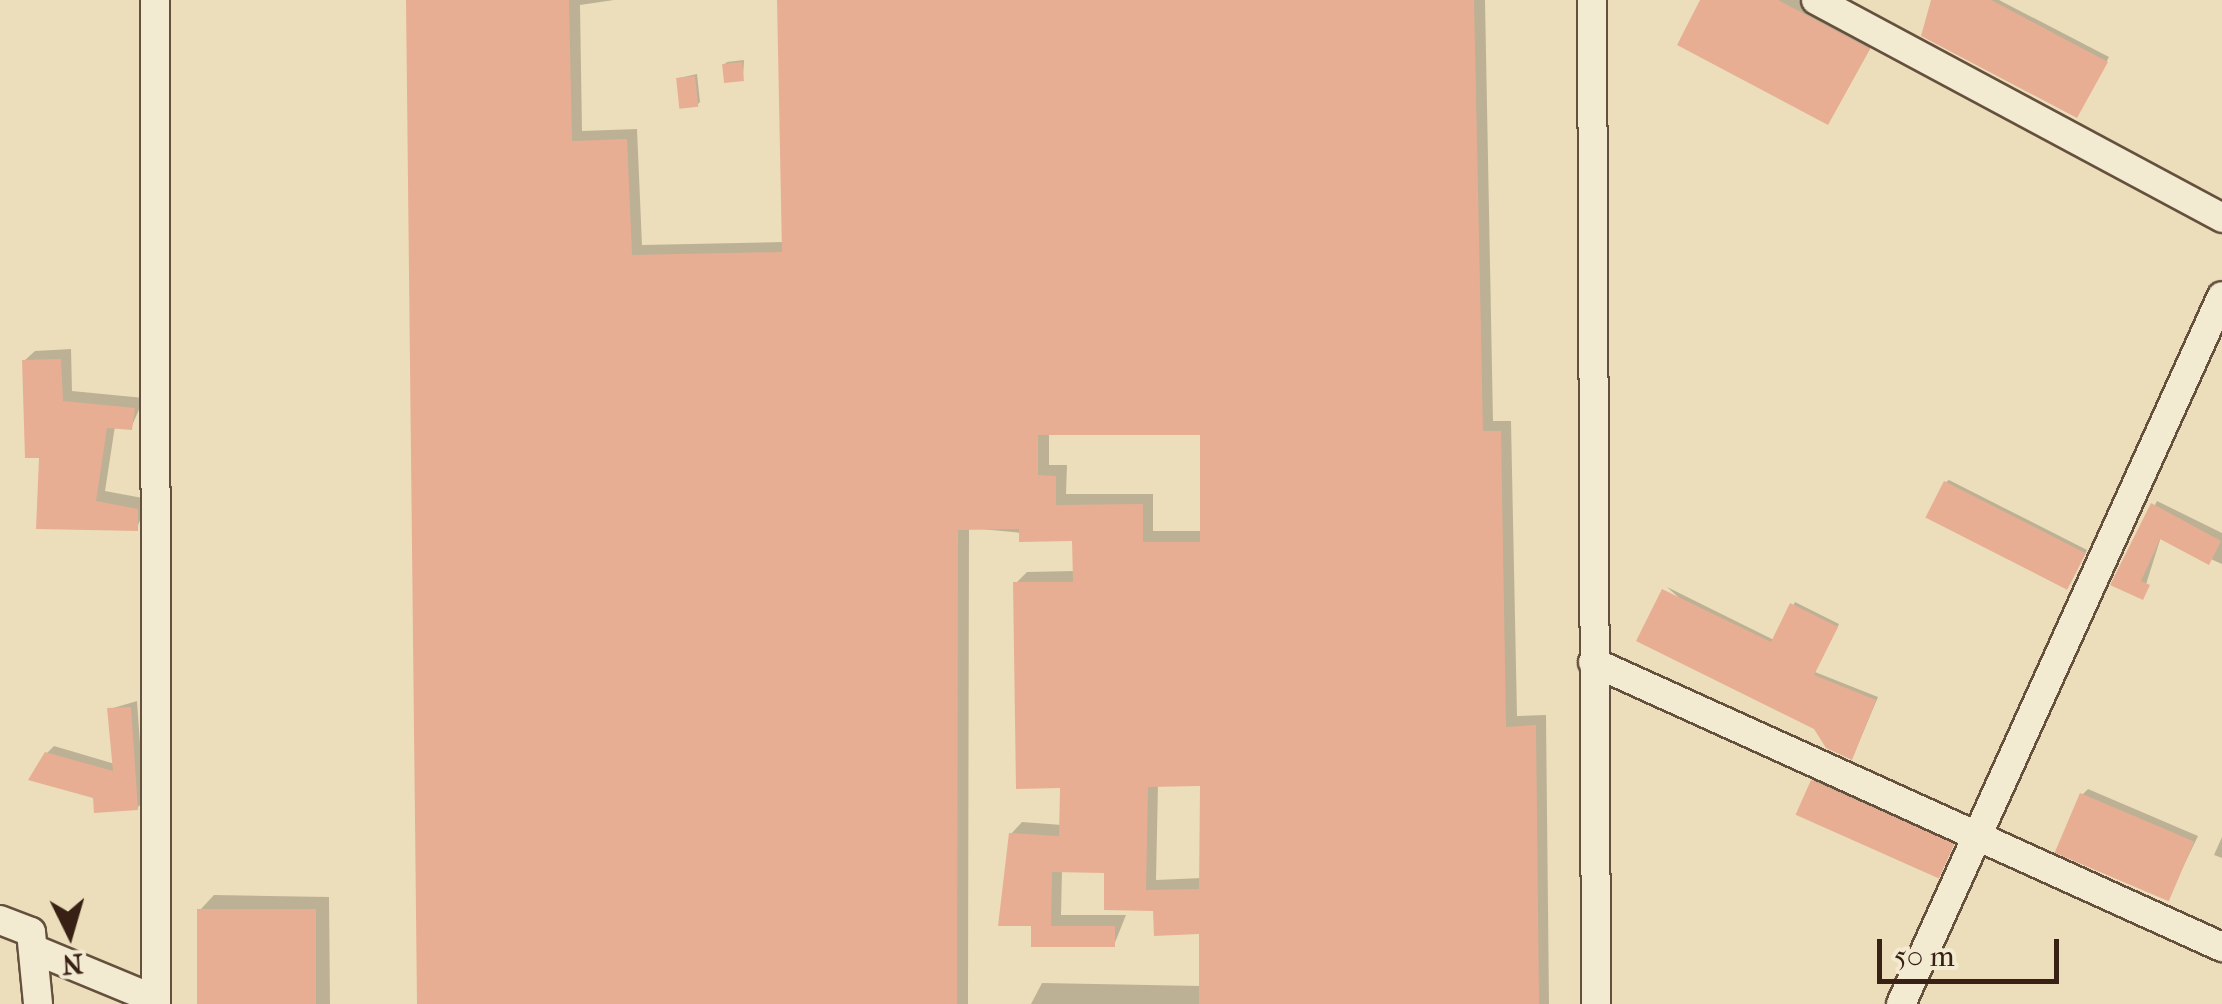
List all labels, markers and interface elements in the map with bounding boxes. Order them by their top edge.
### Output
north arrow [20,884,120,984]
scale bar [1882,919,2064,981]
text: 50 m [1894,939,1955,974]
text: N [61,947,85,982]

